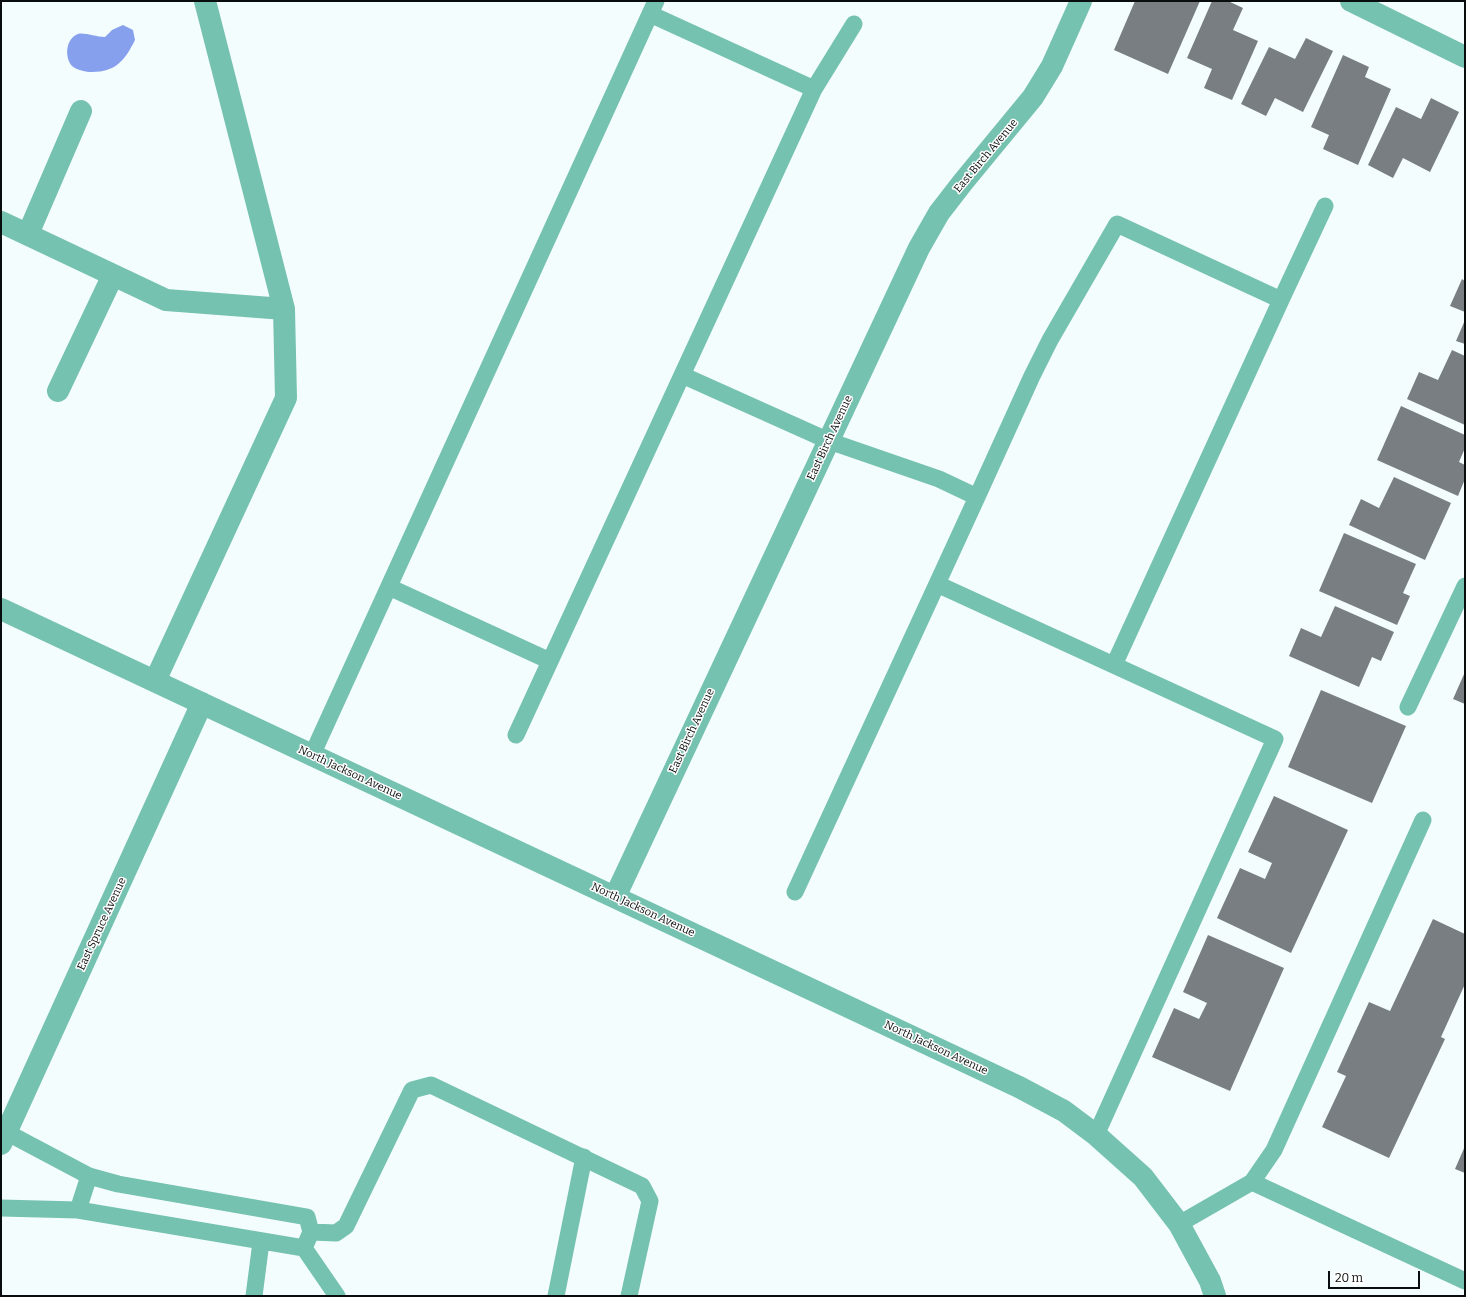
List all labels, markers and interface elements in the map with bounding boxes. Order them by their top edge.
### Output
street label: East Birch Avenue [951,117,1021,195]
street label: East Birch Avenue [805,394,855,482]
street label: East Birch Avenue [667,687,717,775]
street label: North Jackson Avenue [296,743,404,803]
street label: East Spruce Avenue [75,876,129,972]
street label: North Jackson Avenue [589,880,697,940]
street label: North Jackson Avenue [882,1018,990,1078]
scale bar [1330,1263,1422,1289]
text: 20 m [1335,1271,1363,1285]

